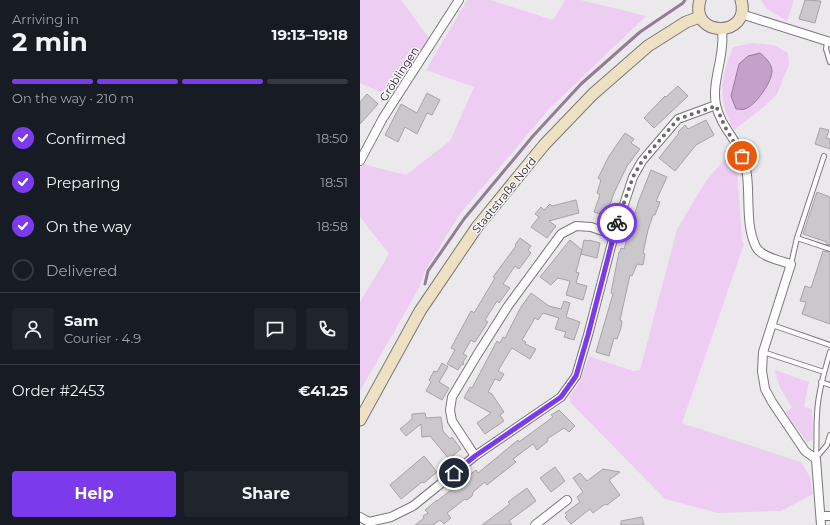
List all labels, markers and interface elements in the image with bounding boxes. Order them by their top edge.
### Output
text: Arriving in [12,11,79,27]
text: 19:13–19:18 [272,25,348,44]
text: 2 min [12,26,88,58]
street label: Gröblingen [376,44,422,104]
text: On the way · 210 m [12,90,134,106]
icon: check [12,127,34,149]
text: Confirmed [46,129,126,148]
text: 18:50 [316,130,348,146]
pin [725,139,759,173]
icon: bag [731,145,753,167]
street label: Stadtstraße Nord [469,154,539,236]
icon: check [12,171,34,193]
text: Preparing [46,173,121,192]
text: 18:51 [320,174,348,190]
courier [597,203,637,243]
icon: bike [606,212,628,234]
icon: check [12,215,34,237]
text: On the way [46,217,131,236]
text: 18:58 [317,218,348,234]
text: Delivered [46,261,118,280]
button: person [12,308,54,350]
button: chat [254,308,296,350]
button: phone [306,308,348,350]
text: Sam [64,311,99,330]
text: Courier · 4.9 [64,330,141,346]
text: Order #2453 [12,381,105,400]
text: €41.25 [298,381,348,400]
pin [437,456,471,490]
icon: home [443,462,465,484]
button: Help [12,471,176,517]
button: Share [184,471,348,517]

